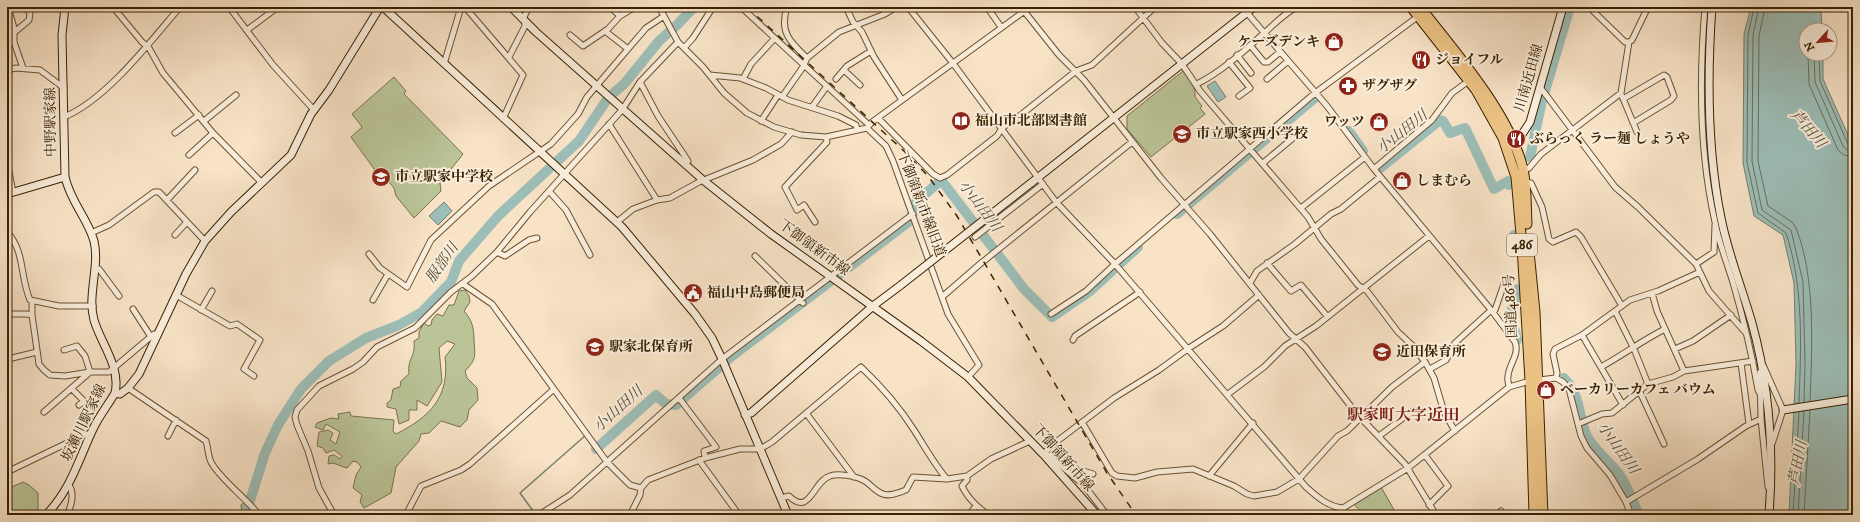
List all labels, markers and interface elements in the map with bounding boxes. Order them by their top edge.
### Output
north arrow [1798,22,1838,62]
shop icon: ケーズデンキ [1323,31,1345,53]
place label: ケーズデンキ [1237,33,1320,51]
text: N [1802,39,1818,53]
street label: 川南近田線 [1511,42,1547,114]
restaurant icon: ジョイフル [1410,49,1432,71]
place label: ジョイフル [1435,51,1504,69]
pharmacy icon: ザグザグ [1337,75,1359,97]
place label: ザグザグ [1362,77,1417,95]
street label: 中野駅家線 [41,87,61,157]
water label: 小山田川 [1373,105,1433,158]
water label: 芦田川 [1786,106,1831,154]
library icon: 福山市北部図書館 [950,110,972,132]
shop icon: ワッツ [1368,111,1390,133]
place label: 福山市北部図書館 [975,112,1087,130]
place label: ワッツ [1324,113,1365,131]
school or university icon: 市立駅家西小学校 [1171,123,1193,145]
place label: 市立駅家西小学校 [1196,125,1308,143]
restaurant icon: ぶらっく ラー麺 しょうや [1505,128,1527,150]
place label: ぶらっく ラー麺 しょうや [1530,130,1690,148]
street label: 下御領新市線旧道 [893,148,949,260]
school or university icon: 市立駅家中学校 [370,166,392,188]
place label: 市立駅家中学校 [395,168,493,186]
shop icon: しまむら [1391,170,1413,192]
place label: しまむら [1416,172,1472,190]
water label: 小山田川 [954,176,1007,237]
street label: 下御領新市線 [775,216,853,280]
road number: 486 [1507,234,1537,256]
water label: 服部川 [421,237,464,287]
street label: 国道486号 [1500,273,1522,339]
public building icon: 福山中島郵便局 [682,282,704,304]
place label: 福山中島郵便局 [707,284,805,302]
school or university icon: 駅家北保育所 [584,336,606,358]
place label: 駅家北保育所 [609,338,693,356]
school or university icon: 近田保育所 [1371,341,1393,363]
place label: 近田保育所 [1396,343,1466,361]
shop icon: ベーカリーカフェ バウム [1535,379,1557,401]
street label: 坂瀬川駅家線 [57,381,111,465]
water label: 小山田川 [589,381,648,436]
place label: ベーカリーカフェ バウム [1560,381,1716,399]
district label: 駅家町大字近田 [1347,405,1459,425]
water label: 小山田川 [1593,418,1644,480]
street label: 下御領新市線 [1028,421,1098,495]
water label: 芦田川 [1784,437,1812,487]

